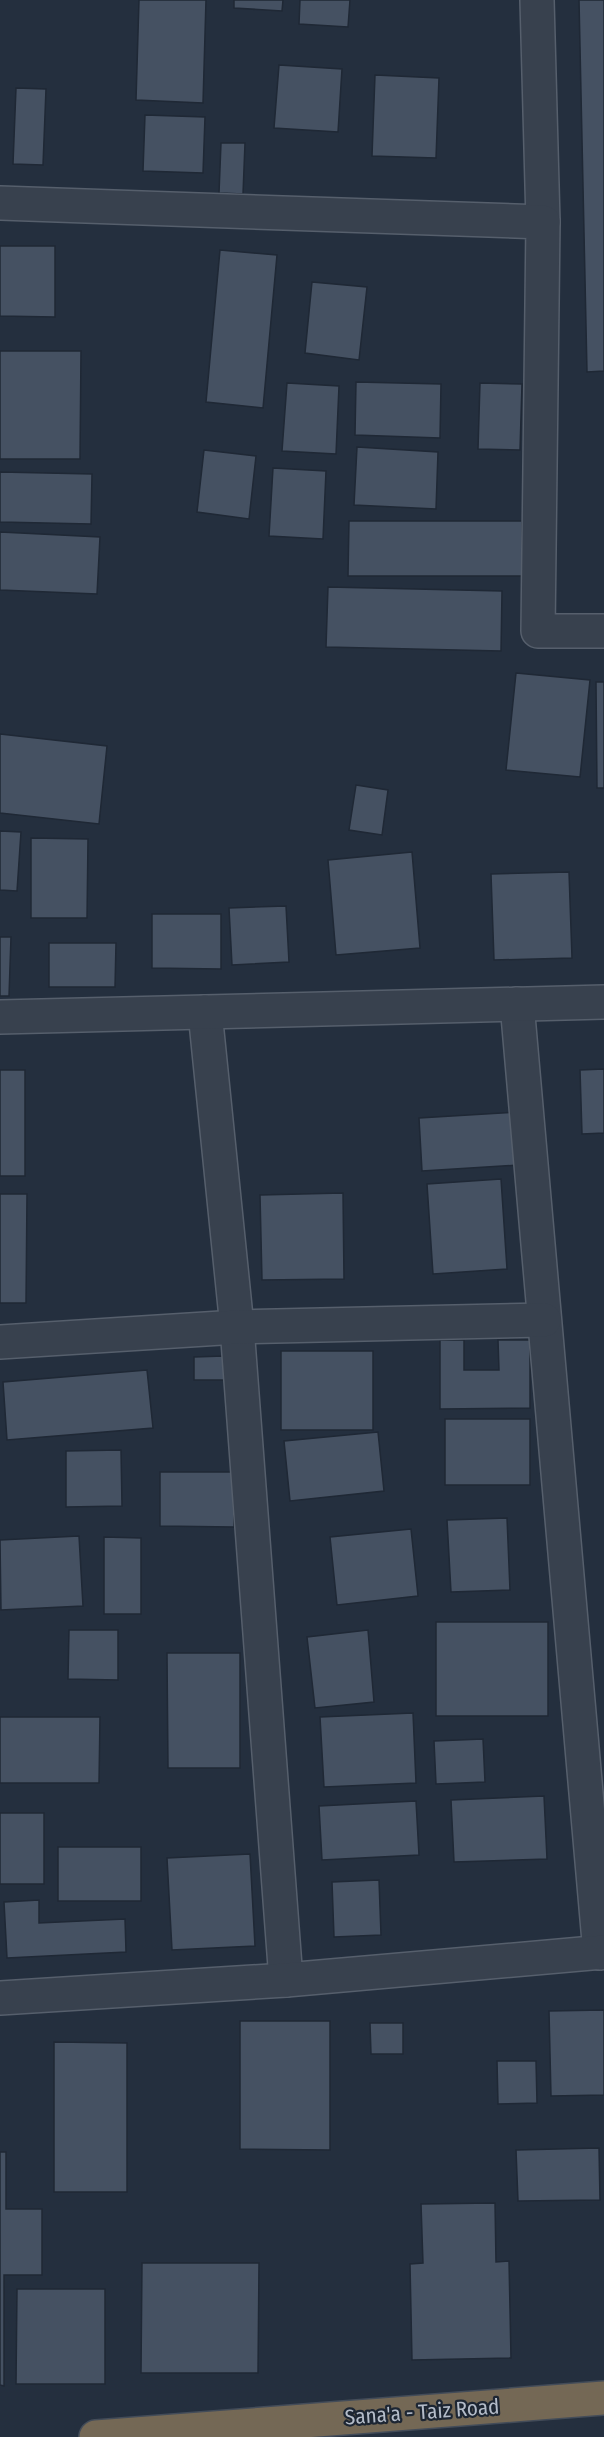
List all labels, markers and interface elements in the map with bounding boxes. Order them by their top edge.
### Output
street label: Sana'a - Taiz Road [344,2394,500,2430]

